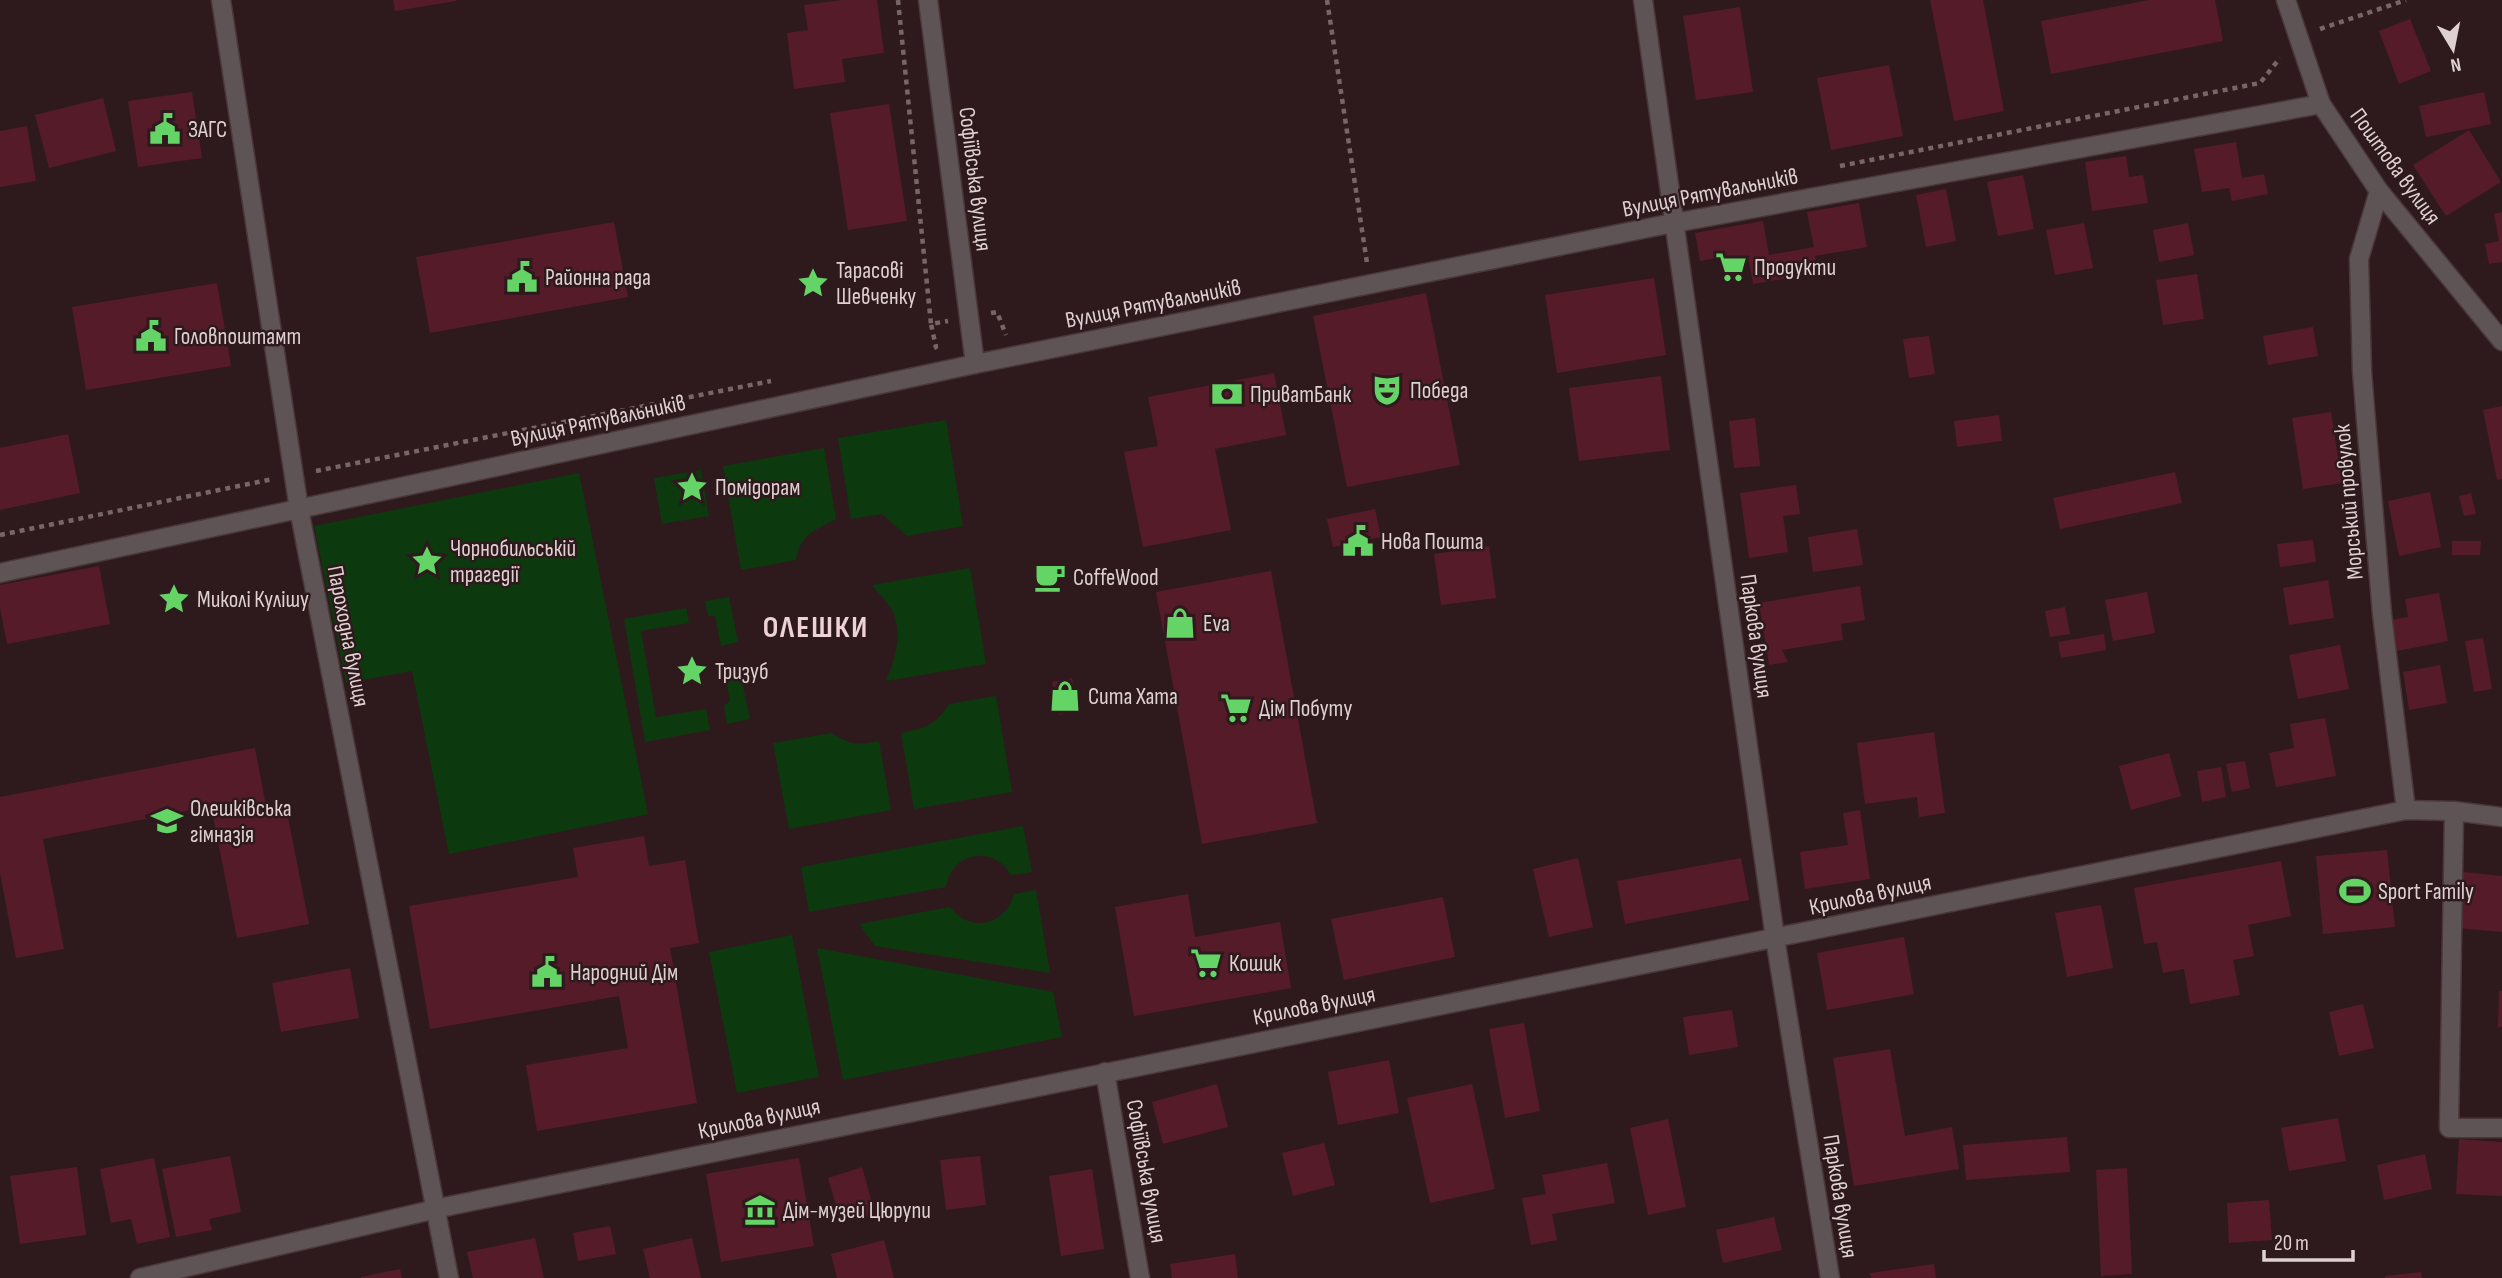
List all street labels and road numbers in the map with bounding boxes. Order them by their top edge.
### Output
street label: Поштова вулиця [2344,103,2447,230]
street label: Софіївська вулиця [952,105,998,253]
street label: Вулиця Рятувальників [1620,162,1800,224]
street label: Вулиця Рятувальників [1063,273,1243,335]
street label: Вулиця Рятувальників [508,389,688,453]
street label: Морський провулок [2328,423,2370,581]
street label: Пароходна вулиця [321,563,375,709]
street label: Паркова вулиця [1733,572,1779,700]
street label: Крилова вулиця [1807,868,1934,922]
street label: Крилова вулиця [1251,980,1378,1032]
street label: Крилова вулиця [696,1092,823,1146]
street label: Софіївська вулиця [1120,1097,1172,1245]
street label: Паркова вулиця [1816,1132,1864,1260]

